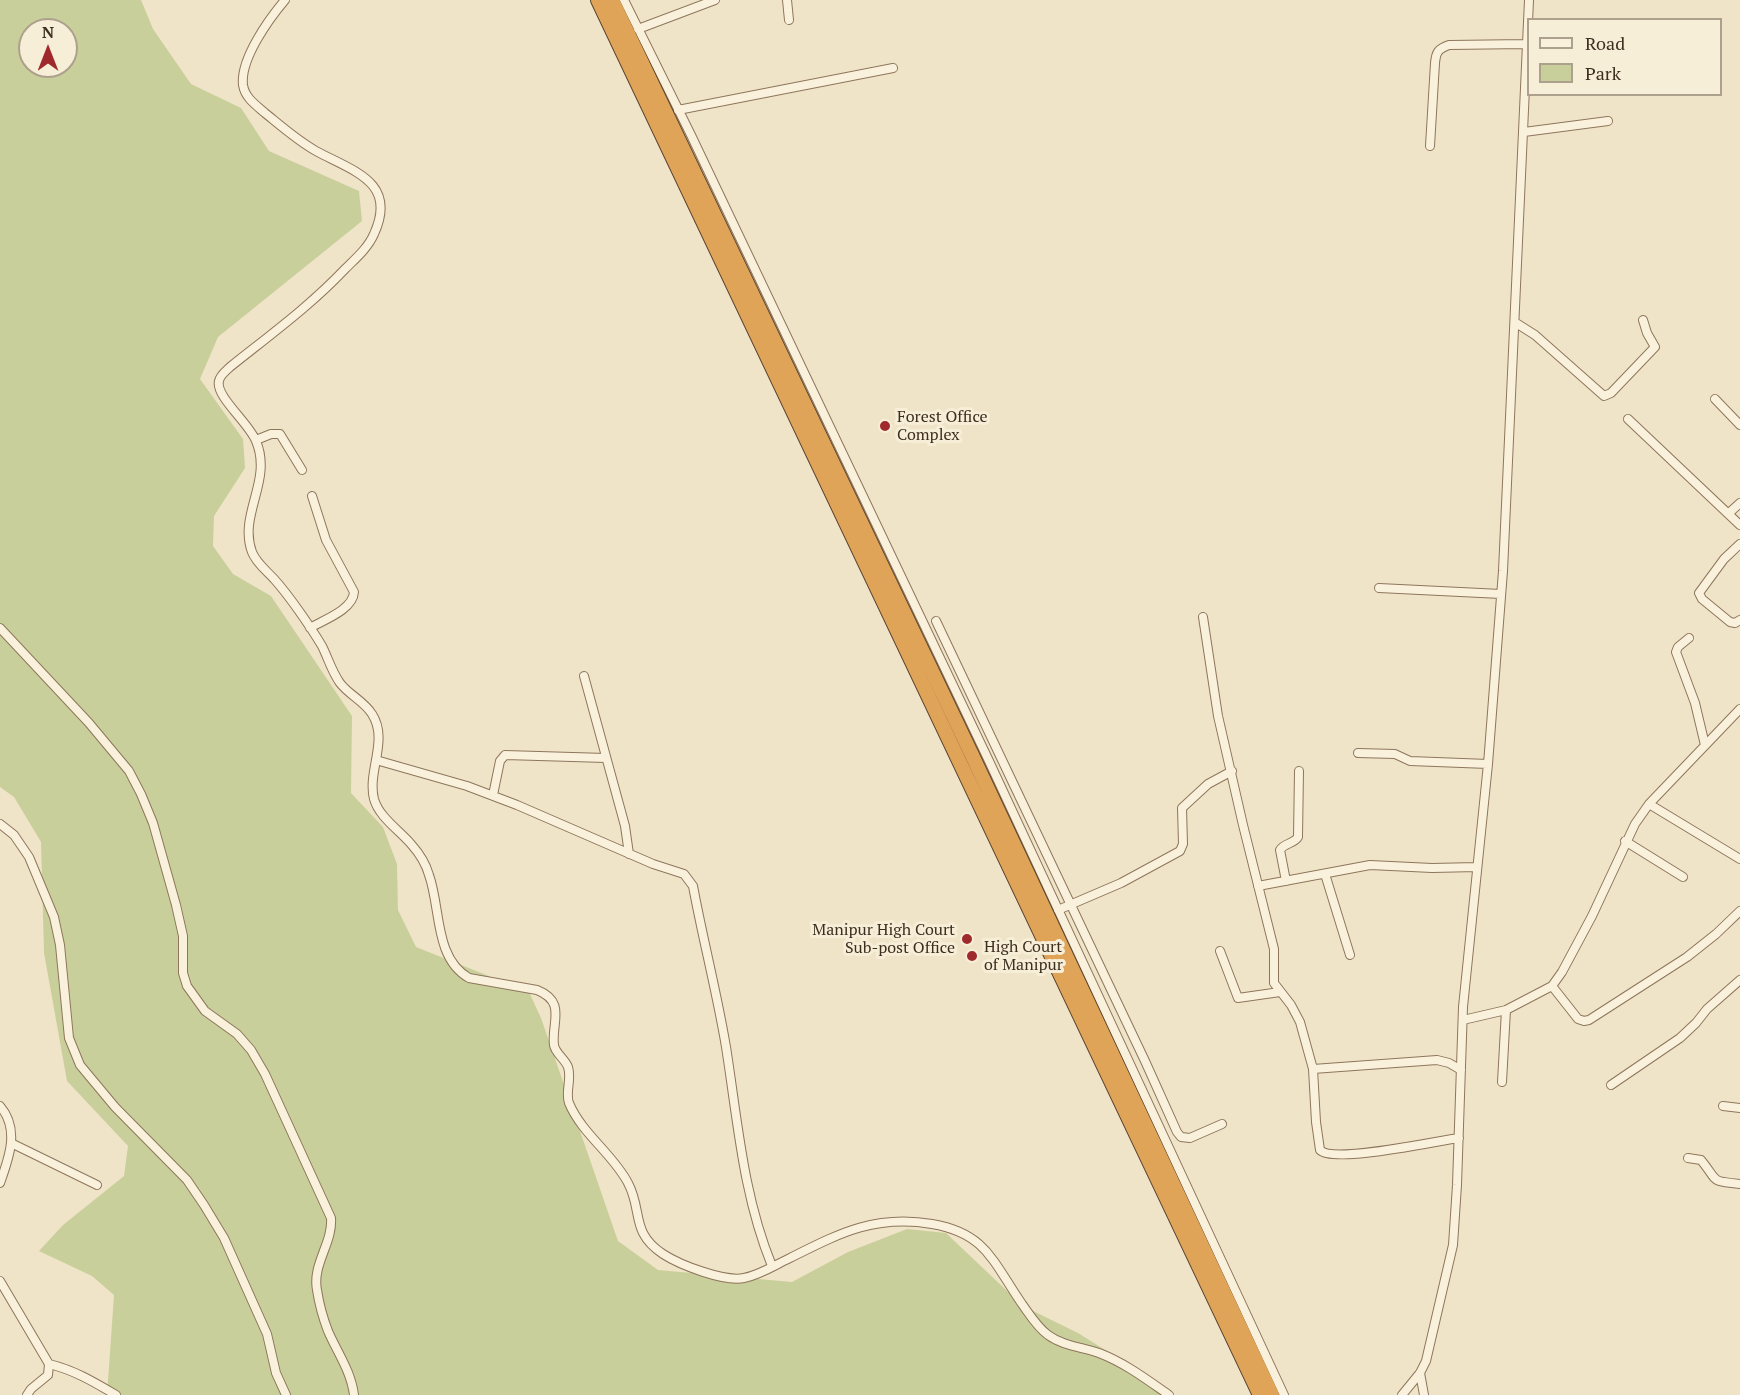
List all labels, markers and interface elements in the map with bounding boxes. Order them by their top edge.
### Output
north arrow [18,18,78,78]
legend [1527,18,1722,96]
text: N [42,21,54,43]
text: Road [1585,31,1625,55]
text: Park [1585,61,1621,85]
place label: Forest Office Complex [897,407,988,445]
marker: Forest Office Complex [878,419,892,433]
place label: Manipur High Court Sub-post Office [812,920,955,958]
marker: Manipur High Court Sub-post Office [960,932,974,946]
place label: High Court of Manipur [984,937,1063,975]
marker: High Court of Manipur [965,949,979,963]

